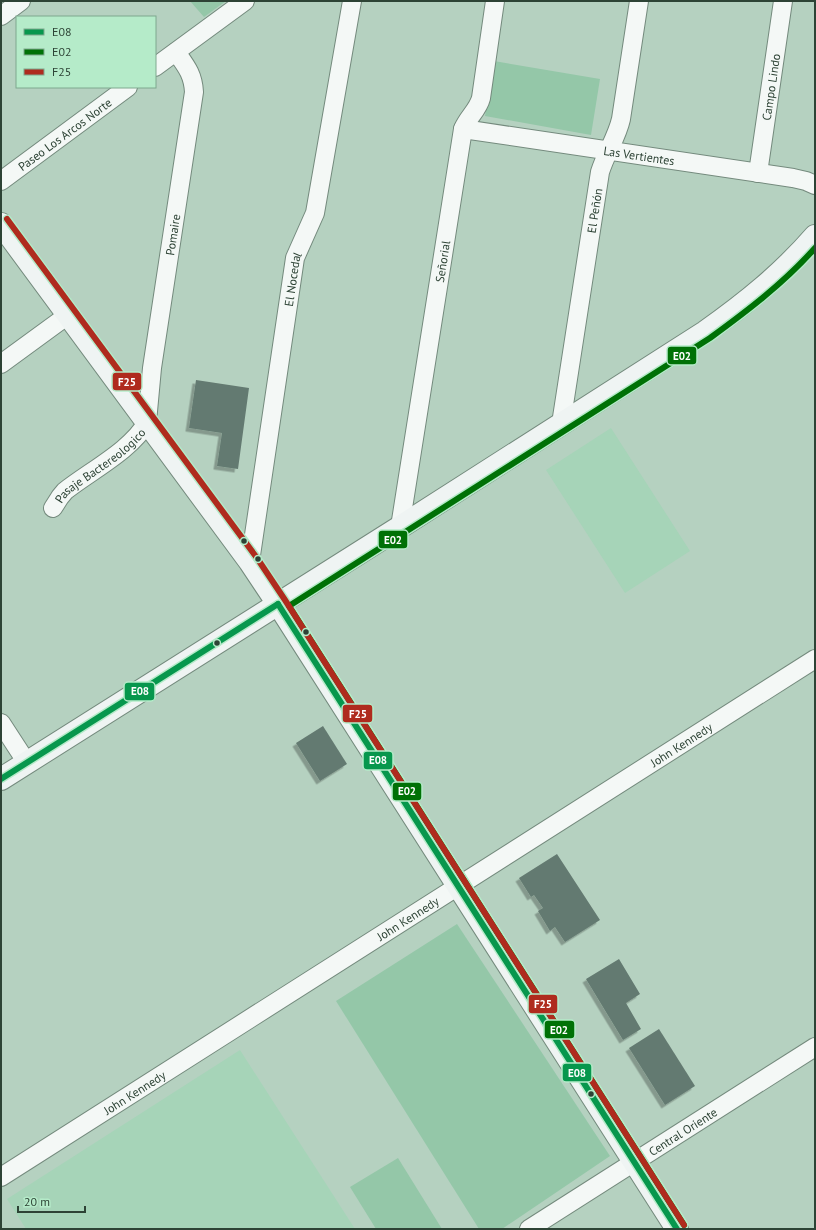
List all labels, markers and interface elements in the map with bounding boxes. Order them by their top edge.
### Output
legend [16,16,156,88]
text: E08 [52,24,72,39]
text: E02 [52,44,72,59]
street label: Campo Lindo [758,52,783,121]
text: F25 [52,64,71,79]
street label: Paseo Los Arcos Norte [15,94,114,174]
street label: Las Vertientes [603,142,676,168]
street label: El Peñón [583,187,605,234]
street label: Pomaire [162,213,183,256]
street label: Señorial [431,239,453,283]
street label: El Nocedal [280,249,305,307]
line badge: E02 [667,346,697,365]
text: E02 [673,349,691,363]
line badge: F25 [112,372,142,391]
text: F25 [118,375,136,389]
street label: Pasaje Bactereologico [51,425,148,505]
line badge: E02 [378,530,408,549]
text: E02 [384,533,402,547]
unlabelled marker [239,536,249,546]
unlabelled marker [253,554,263,564]
unlabelled marker [301,627,311,637]
unlabelled marker [212,638,222,648]
line badge: E08 [124,682,155,701]
text: E08 [131,684,149,698]
line badge: F25 [342,704,373,723]
text: F25 [349,707,367,721]
street label: John Kennedy [646,719,715,770]
line badge: E08 [363,751,393,770]
text: E08 [369,753,387,767]
line badge: E02 [392,782,422,801]
text: E02 [398,784,416,798]
street label: John Kennedy [373,893,442,944]
line badge: F25 [528,994,558,1014]
text: F25 [534,997,552,1011]
line badge: E02 [544,1020,575,1039]
text: E02 [550,1023,568,1037]
line badge: E08 [562,1063,592,1082]
text: E08 [568,1066,586,1080]
street label: John Kennedy [100,1067,168,1118]
unlabelled marker [586,1089,596,1099]
street label: Central Oriente [646,1104,720,1159]
scale bar [18,1188,85,1214]
text: 20 m [24,1194,50,1209]

